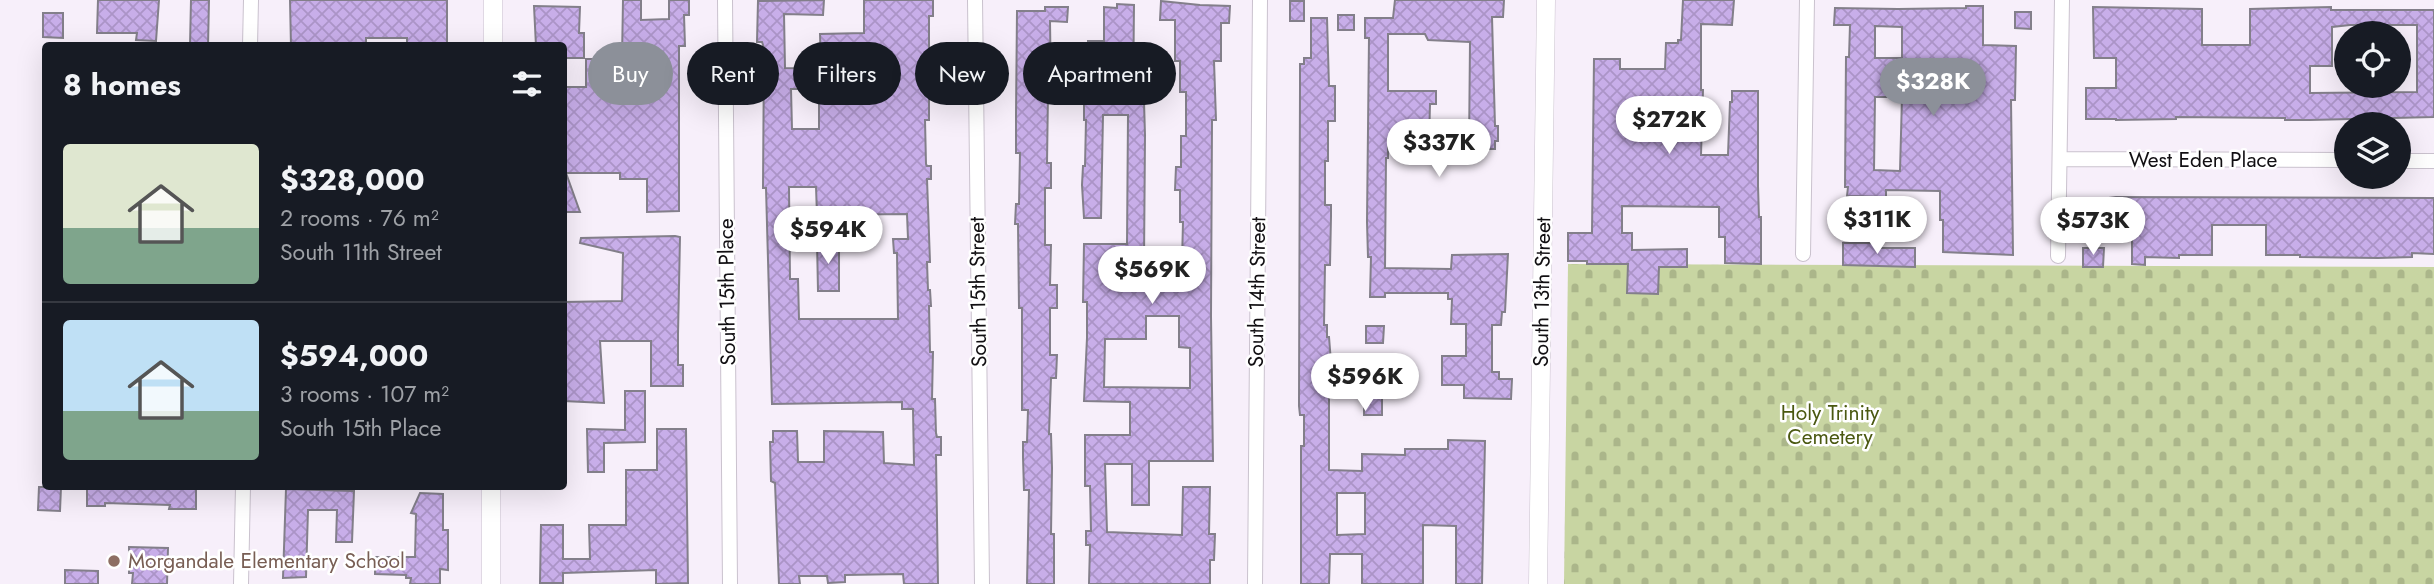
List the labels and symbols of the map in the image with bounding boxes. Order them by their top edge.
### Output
pin: $328K [1884,58,1982,118]
pin: $272K [1620,96,1718,156]
pin: $337K [1390,120,1488,179]
street label: West Eden Place [2129,145,2278,175]
pin: $311K [1828,196,1926,256]
pin: $573K [2044,198,2142,257]
pin: $594K [779,206,877,266]
street label: South 14th Street [1241,216,1273,368]
street label: South 15th Street [962,217,994,367]
street label: South 13th Street [1526,217,1558,367]
street label: South 15th Place [711,218,743,366]
pin: $569K [1103,246,1201,306]
pin: $596K [1316,354,1414,413]
park label: Holy Trinity Cemetery [1781,398,1880,452]
place label: Morgandale Elementary School [128,546,405,576]
marker: Morgandale Elementary School [106,553,122,569]

